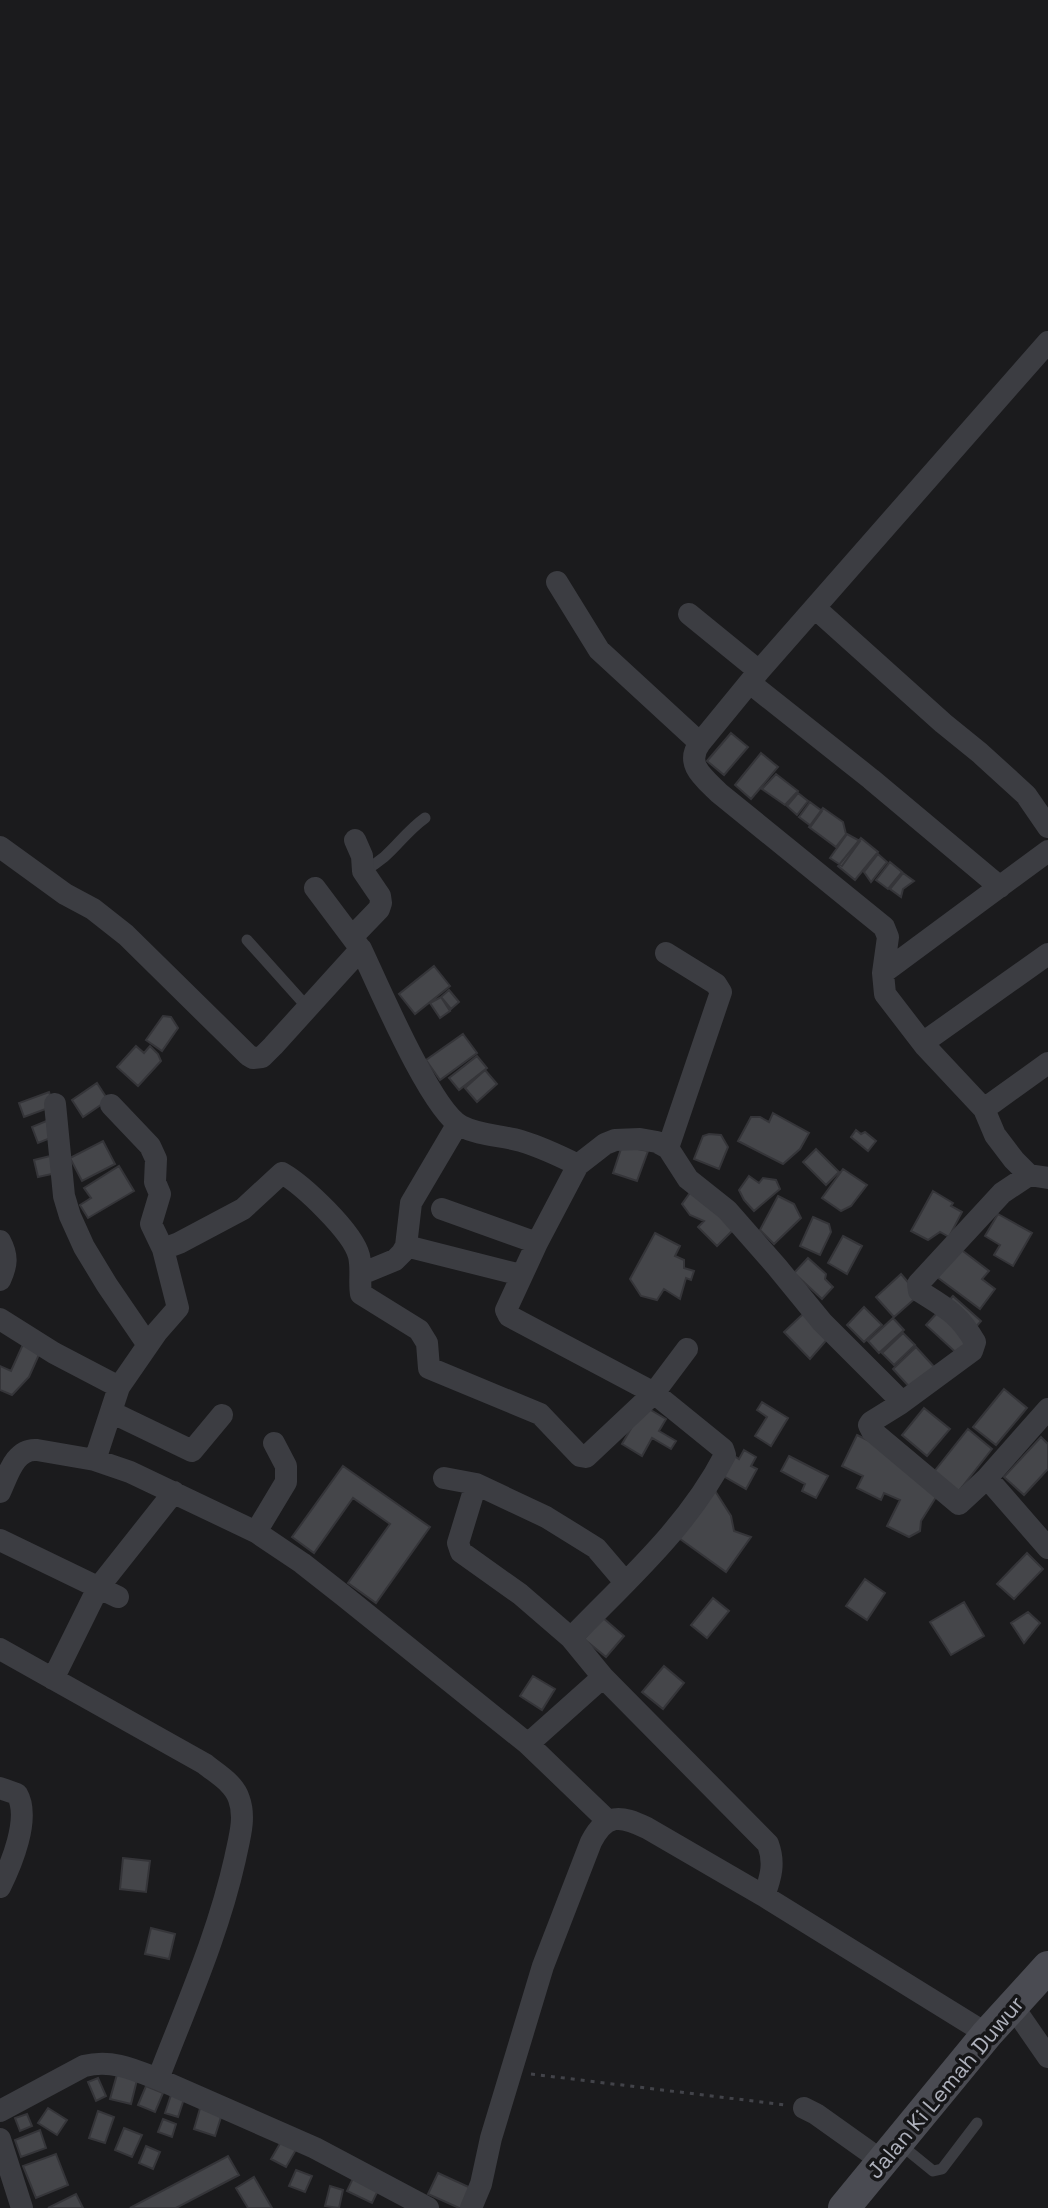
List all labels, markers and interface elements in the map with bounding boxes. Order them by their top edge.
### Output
street label: Jalan Ki Lemah Duwur [860,1990,1030,2184]

